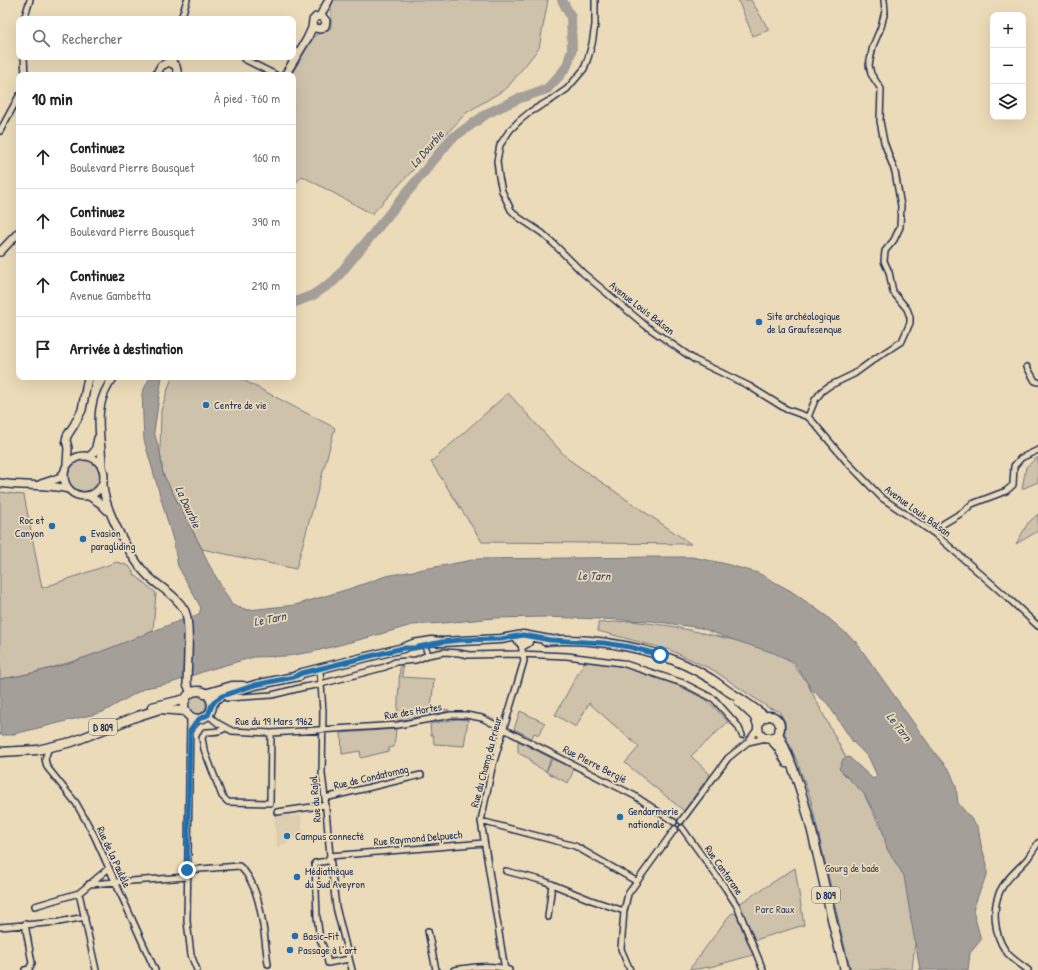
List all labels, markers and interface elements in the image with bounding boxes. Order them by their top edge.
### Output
map controls [990,12,1026,120]
button: + [990,12,1026,48]
search box [16,16,296,60]
icon: search [30,27,52,49]
text: Rechercher [62,28,123,49]
button: − [990,48,1026,84]
button: layers [990,84,1026,120]
text: 10 min [32,87,73,110]
text: À pied · 760 m [214,89,280,107]
water label: La Dourbie [406,125,448,171]
text: Continuez [70,137,125,158]
icon: ahead [32,146,54,168]
text: 160 m [252,148,280,166]
text: Boulevard Pierre Bousquet [70,158,194,176]
text: Continuez [70,201,125,222]
icon: ahead [32,210,54,232]
text: 390 m [252,212,280,230]
text: Boulevard Pierre Bousquet [70,222,194,240]
text: Continuez [70,265,125,286]
icon: ahead [32,274,54,296]
text: 210 m [252,276,280,294]
street label: Avenue Louis Balsan [607,278,677,338]
text: Avenue Gambetta [70,286,151,304]
place label: Site archéologique de la Graufesenque [767,309,843,336]
marker: Site archéologique de la Graufesenque [754,317,764,327]
icon: arrive [32,338,54,360]
text: Arrivée à destination [70,338,183,359]
place label: Centre de vie [214,398,267,412]
marker: Centre de vie [201,400,211,410]
street label: Avenue Louis Balsan [882,482,954,540]
water label: La Dourbie [171,483,206,532]
place label: Roc et Canyon [15,513,44,540]
marker: Roc et Canyon [47,521,57,531]
place label: Evasion paragliding [91,526,136,553]
marker: Evasion paragliding [78,534,88,544]
water label: Le Tarn [578,567,612,584]
water label: Le Tarn [252,607,289,630]
route start [651,646,669,664]
street label: Rue des Hortes [383,700,443,722]
water label: Le Tarn [883,709,917,746]
street label: Rue du 19 Mars 1962 [235,714,313,728]
street label: Rue du Champ du Prieur [467,714,505,809]
road number: D 809 [89,719,117,735]
street label: Rue Pierre Bergié [561,742,630,786]
street label: Rue de Condatomag [332,762,410,792]
street label: Rue du Rajol [306,775,324,823]
place label: Gendarmerie nationale [628,804,679,831]
marker: Gendarmerie nationale [615,812,625,822]
street label: Rue de la Paulèle [94,824,135,890]
street label: Rue Raymond Delpuech [373,827,463,849]
place label: Campus connecté [295,829,365,843]
marker: Campus connecté [282,831,292,841]
street label: Rue Cantarane [702,842,747,898]
route end [178,861,196,879]
park label: Gourg de bade [825,861,880,875]
place label: Médiathèque du Sud Aveyron [305,864,365,891]
marker: Médiathèque du Sud Aveyron [292,872,302,882]
road number: D 809 [812,887,840,903]
park label: Parc Raux [755,902,795,916]
place label: Basic-Fit [303,929,339,943]
marker: Basic-Fit [290,931,300,941]
place label: Passage à l’art [298,943,357,957]
marker: Passage à l’art [285,945,295,955]

